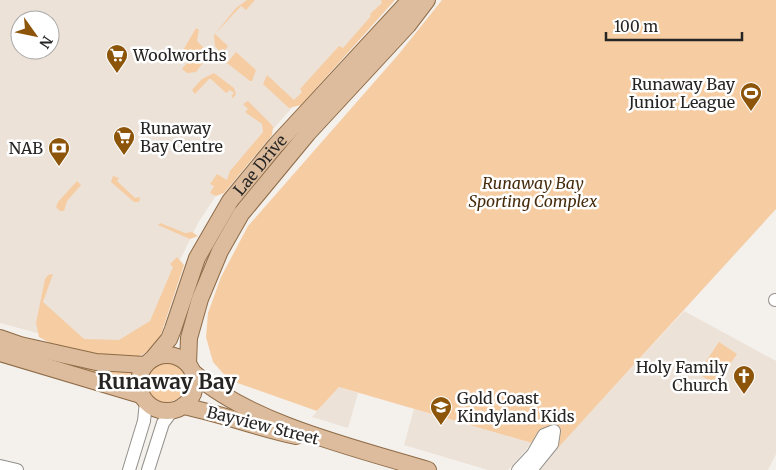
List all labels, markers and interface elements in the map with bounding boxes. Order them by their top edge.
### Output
north arrow [10,10,60,60]
scale bar [606,10,742,42]
text: 100 m [614,17,658,36]
text: N [35,33,56,52]
supermarket icon: Woolworths [105,43,129,74]
place label: Woolworths [132,45,227,65]
place label: Runaway Bay Junior League [628,74,736,112]
sports icon: Runaway Bay Junior League [739,81,763,112]
place label: Runaway Bay Centre [140,118,223,156]
supermarket icon: Runaway Bay Centre [112,125,136,156]
street label: Lae Drive [229,130,291,199]
bank icon: NAB [47,136,71,167]
place label: NAB [9,138,43,158]
park label: Runaway Bay Sporting Complex [469,173,598,211]
place label: Holy Family Church [636,357,729,395]
church icon: Holy Family Church [732,364,756,395]
district label: Runaway Bay [97,368,237,395]
place label: Gold Coast Kindyland Kids [457,388,575,426]
school or university icon: Gold Coast Kindyland Kids [429,395,453,426]
street label: Bayview Street [205,401,322,449]

